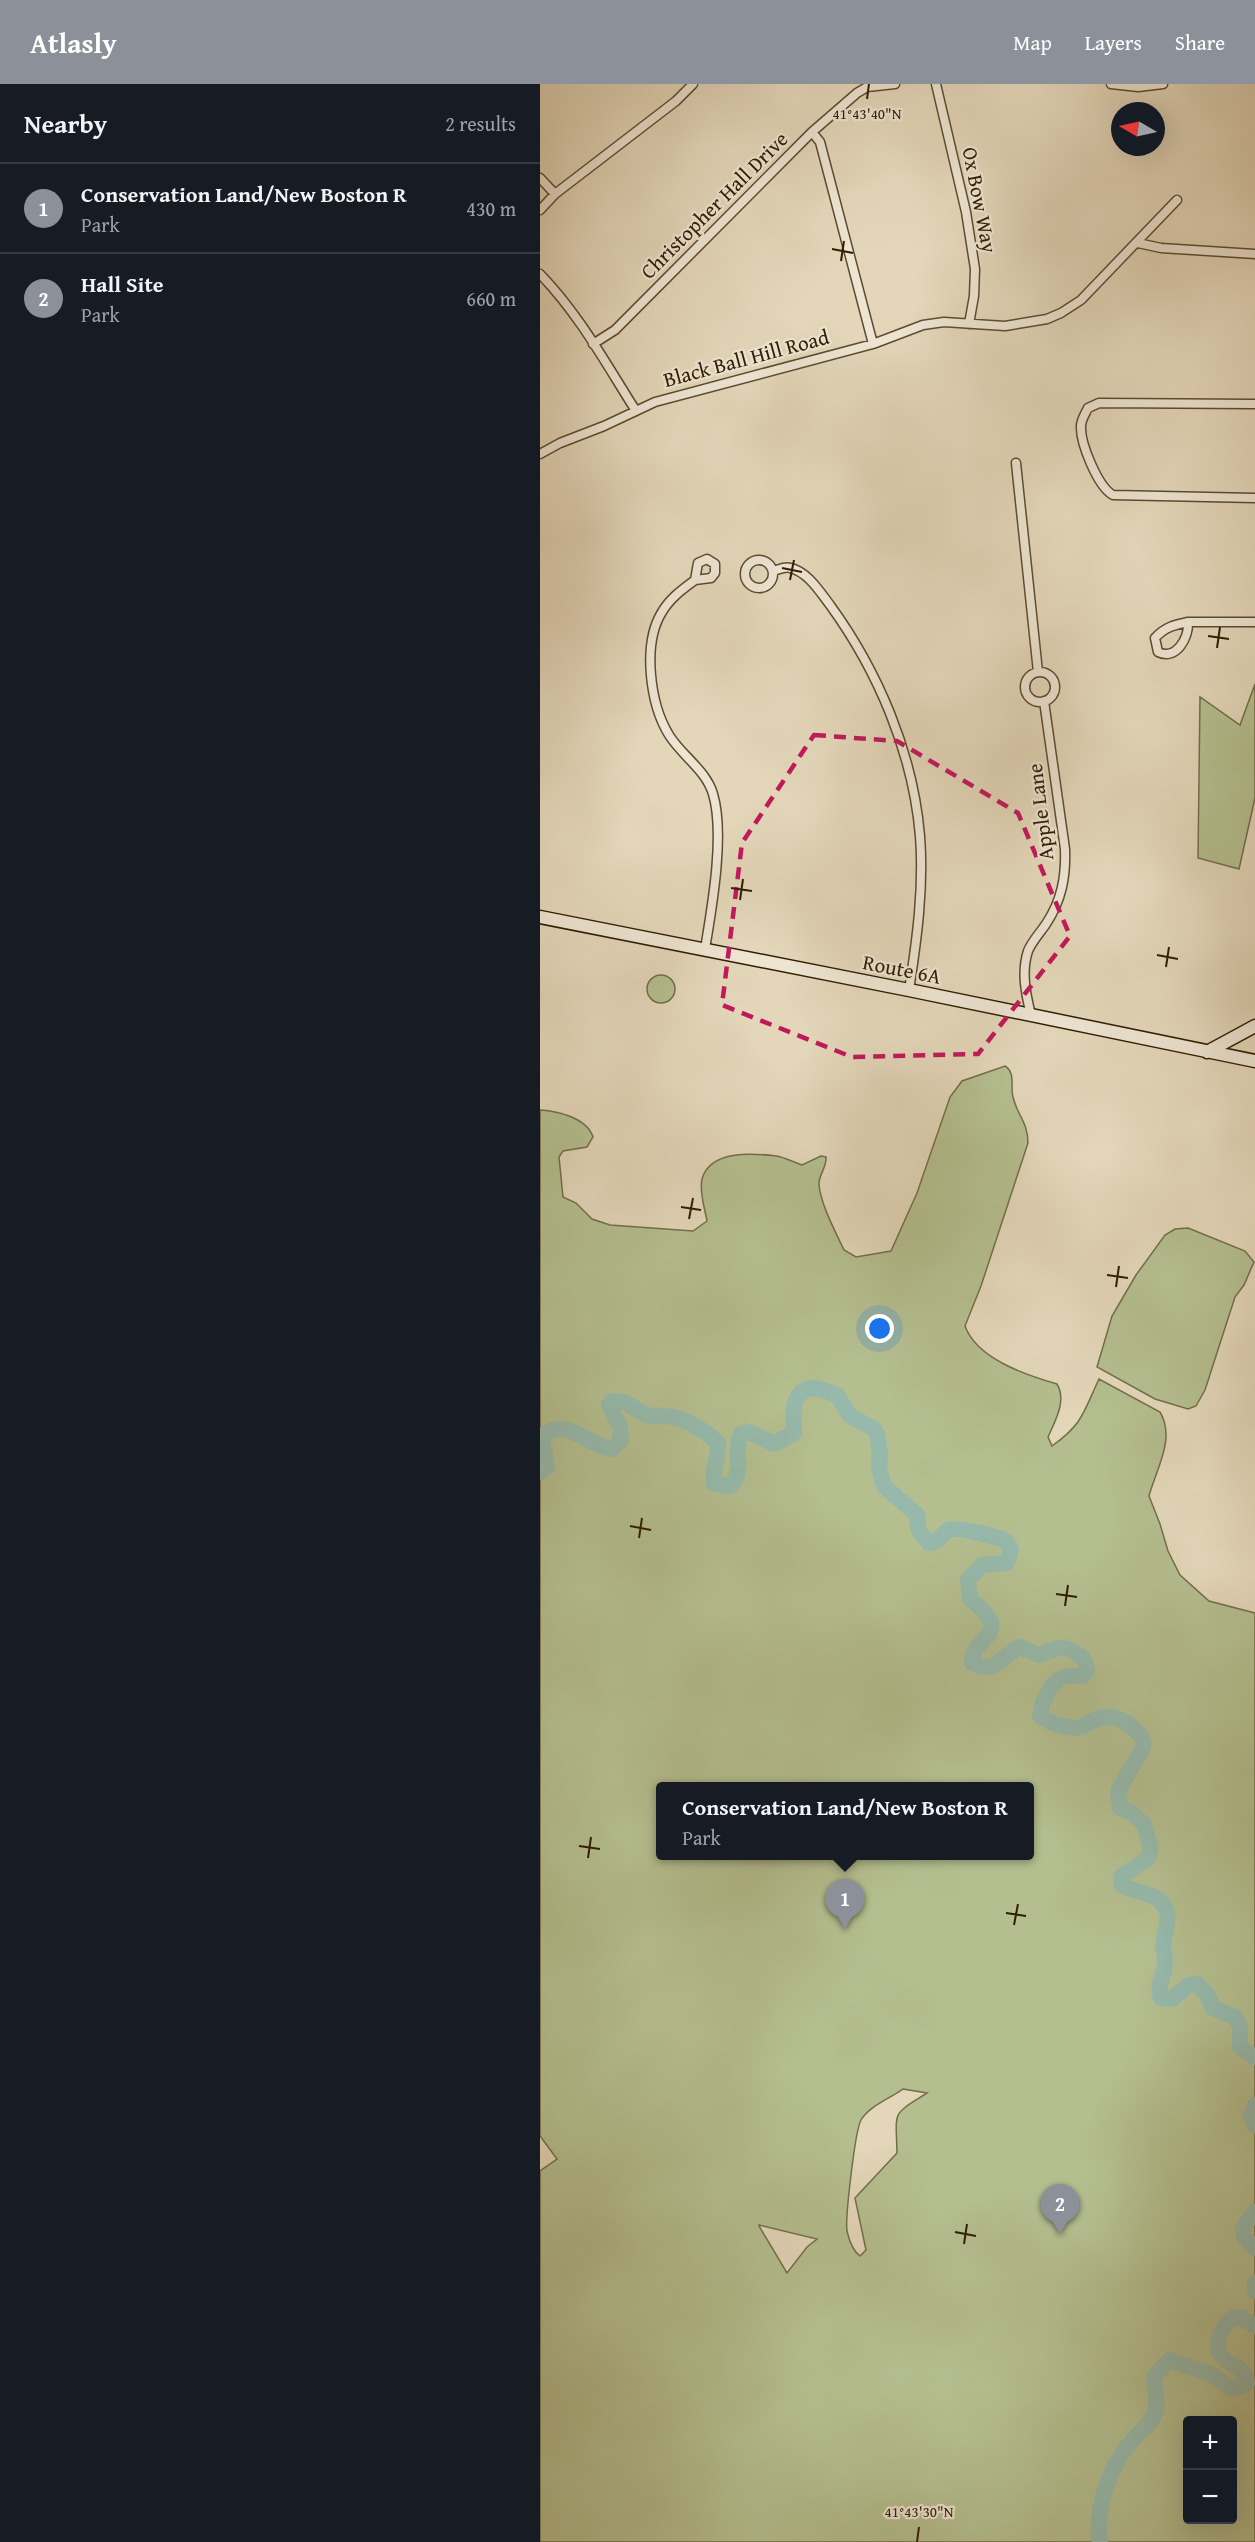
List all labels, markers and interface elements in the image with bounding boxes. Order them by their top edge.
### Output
text: Atlasly [30,22,117,63]
text: Map [1013,27,1052,58]
text: Layers [1085,27,1142,58]
text: Share [1175,27,1225,58]
north arrow [1111,102,1165,156]
text: 41°43'40"N [833,103,902,124]
text: Nearby [24,104,107,143]
text: 2 results [445,109,516,138]
street label: Christopher Hall Drive [633,124,795,286]
street label: Ox Bow Way [955,144,1006,256]
text: Conservation Land/New Boston R [81,178,407,210]
text: 1 [38,194,49,223]
text: 430 m [466,194,516,223]
text: Park [81,210,120,239]
text: Hall Site [81,268,164,300]
text: 2 [38,284,49,313]
text: 660 m [466,284,516,313]
text: Park [81,300,120,329]
street label: Black Ball Hill Road [660,321,833,395]
street label: Apple Lane [1019,762,1061,862]
street label: Route 6A [860,946,944,992]
your location [865,1314,894,1343]
popup [656,1782,1034,1860]
text: Conservation Land/New Boston R [682,1791,1008,1823]
text: Park [682,1823,721,1852]
pin: 1 [826,1880,864,1929]
pin: 2 [1040,2184,1080,2234]
map controls [1183,2416,1237,2524]
button: + [1183,2416,1237,2470]
button: − [1183,2470,1237,2524]
text: 41°43'30"N [885,2501,954,2522]

